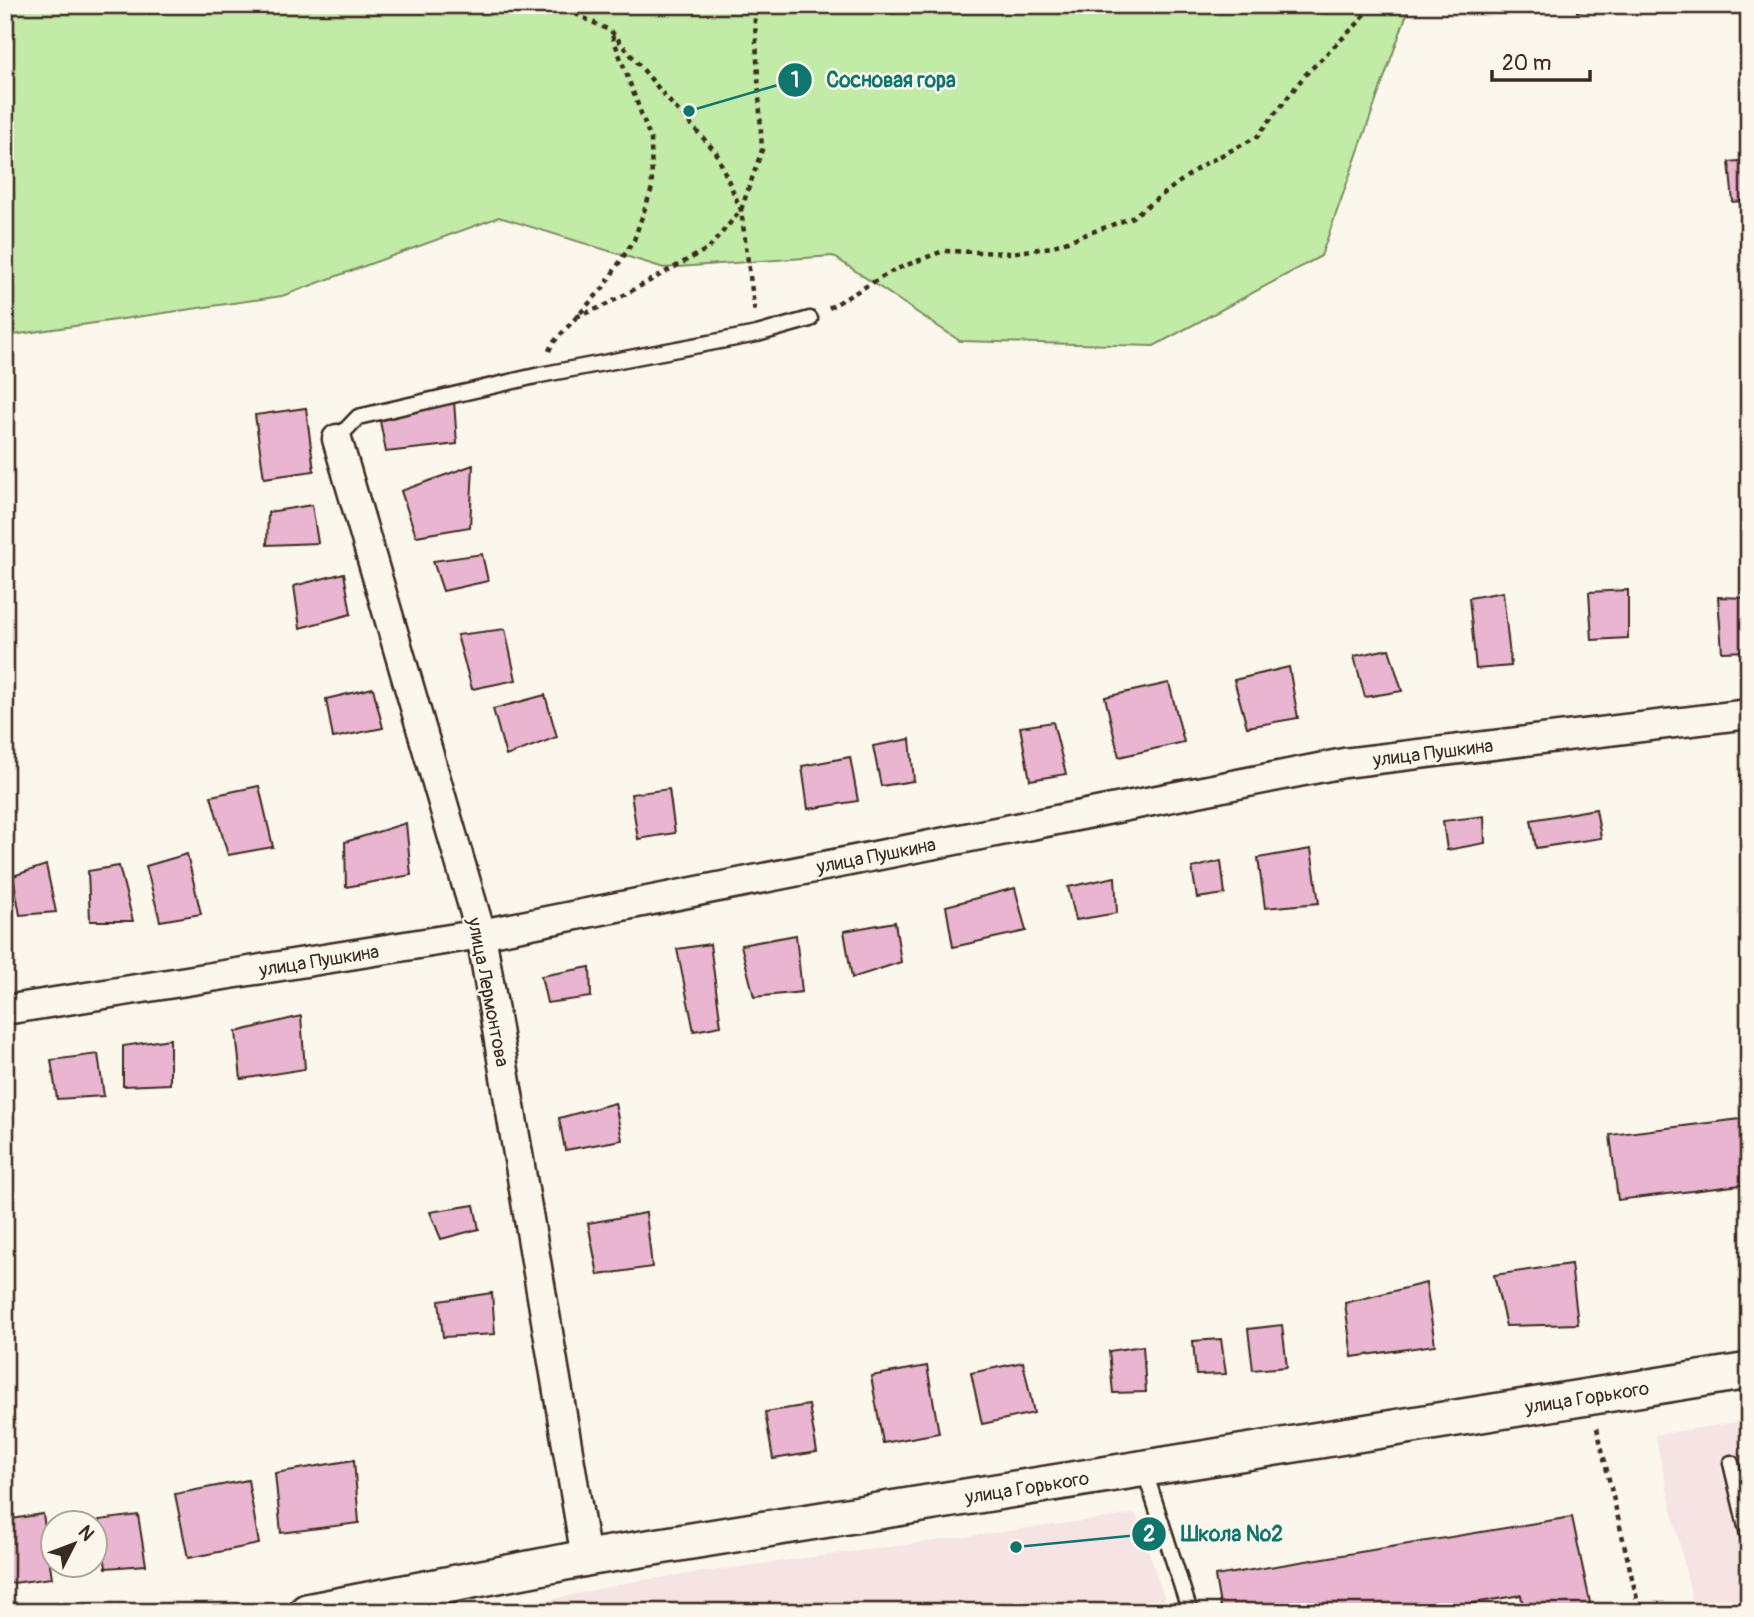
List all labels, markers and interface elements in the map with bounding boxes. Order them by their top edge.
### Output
scale bar [1492,38,1590,82]
text: 20 m [1502,50,1551,77]
callout: Сосновая гора [778,59,970,101]
text: 1 [791,67,799,94]
text: Сосновая гора [826,67,956,94]
street label: улица Пушкина [1371,734,1495,772]
street label: улица Пушкина [814,833,938,879]
street label: улица Лермонтова [462,915,514,1069]
street label: улица Пушкина [257,940,381,982]
street label: улица Горького [1522,1376,1651,1420]
street label: улица Горького [962,1466,1091,1510]
north arrow [38,1508,108,1578]
callout: Школа №2 [1132,1513,1297,1555]
text: N [73,1520,99,1546]
text: 2 [1143,1521,1155,1548]
text: Школа №2 [1180,1521,1283,1548]

